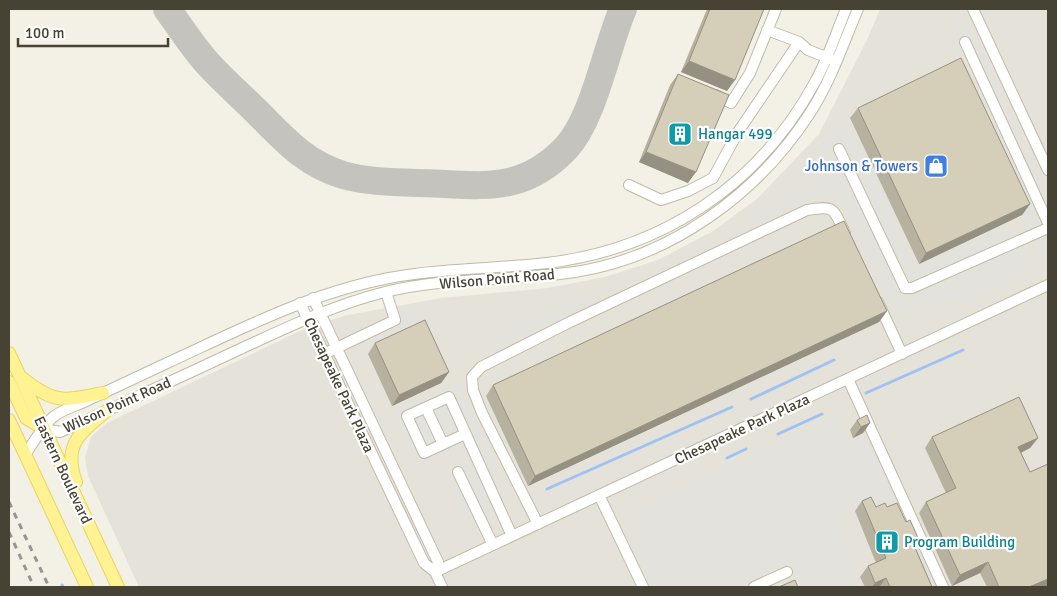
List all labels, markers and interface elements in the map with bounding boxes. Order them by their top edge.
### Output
scale bar [18,15,168,47]
text: 100 m [25,24,65,42]
building icon: Hangar 499 [667,121,693,147]
place label: Hangar 499 [698,125,773,143]
shop icon: Johnson & Towers [923,153,949,179]
place label: Johnson & Towers [805,157,918,175]
street label: Wilson Point Road [438,265,556,293]
street label: Chesapeake Park Plaza [300,315,378,455]
street label: Wilson Point Road [60,373,174,437]
street label: Chesapeake Park Plaza [672,390,812,468]
street label: Eastern Boulevard [30,413,96,527]
building icon: Program Building [874,529,900,555]
place label: Program Building [904,533,1015,551]

